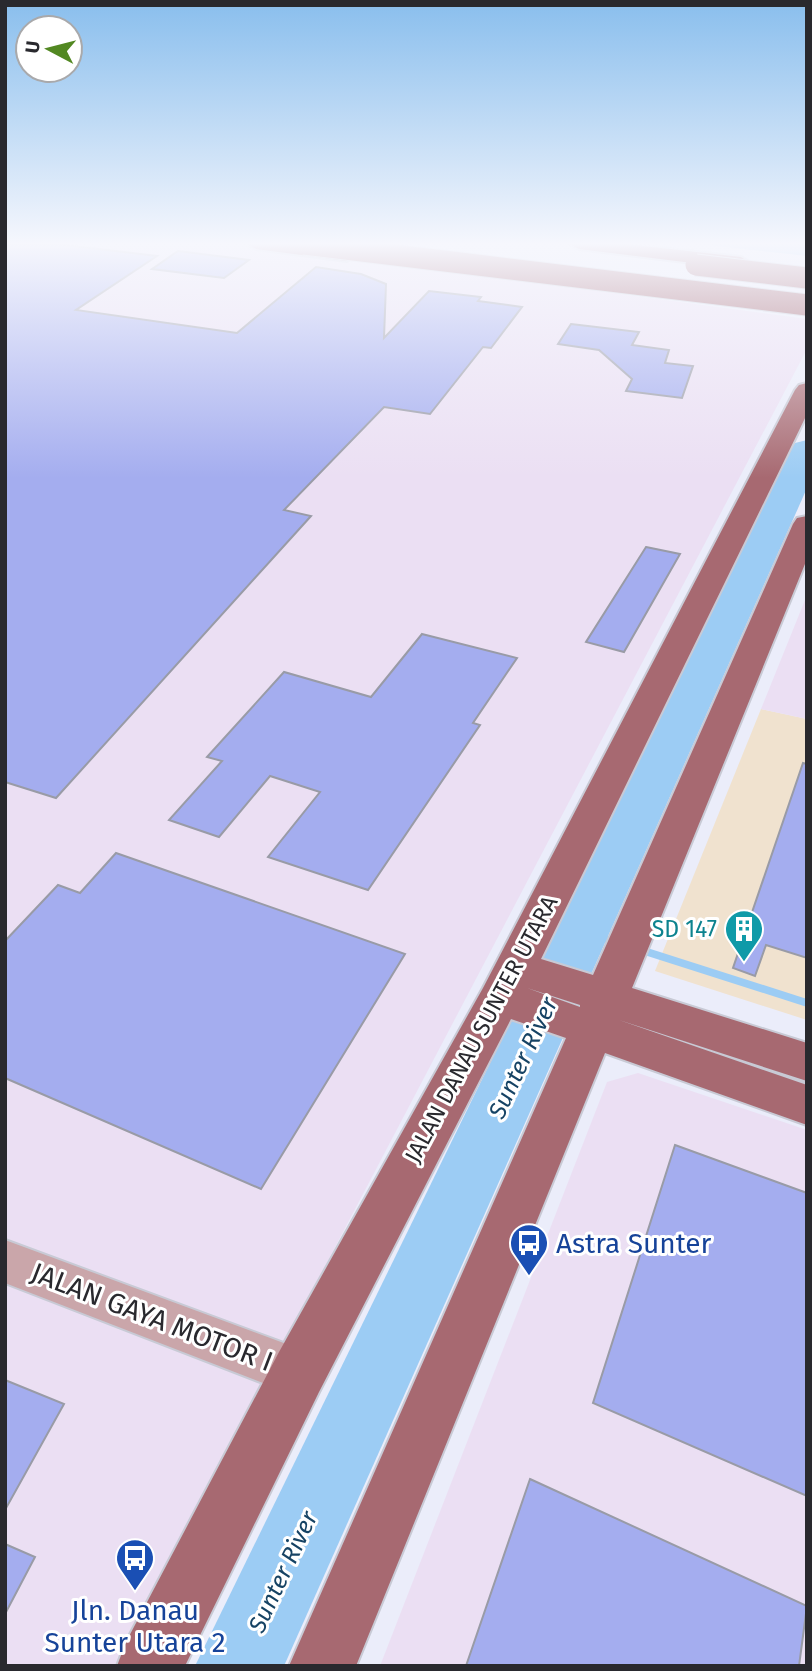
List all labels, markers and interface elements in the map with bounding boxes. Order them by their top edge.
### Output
north arrow [14,14,84,84]
text: U [20,39,45,55]
street label: JALAN DANAU SUNTER UTARA [399,890,564,1167]
building icon: SD 147 [723,908,765,963]
place label: SD 147 [652,915,717,943]
water label: Sunter River [482,992,564,1124]
bus stop icon: Astra Sunter [508,1222,550,1277]
place label: Astra Sunter [556,1227,712,1260]
street label: JALAN GAYA MOTOR I [26,1256,278,1378]
water label: Sunter River [242,1506,324,1638]
bus stop icon: Jln. Danau Sunter Utara 2 [114,1537,156,1592]
place label: Jln. Danau Sunter Utara 2 [44,1594,226,1659]

